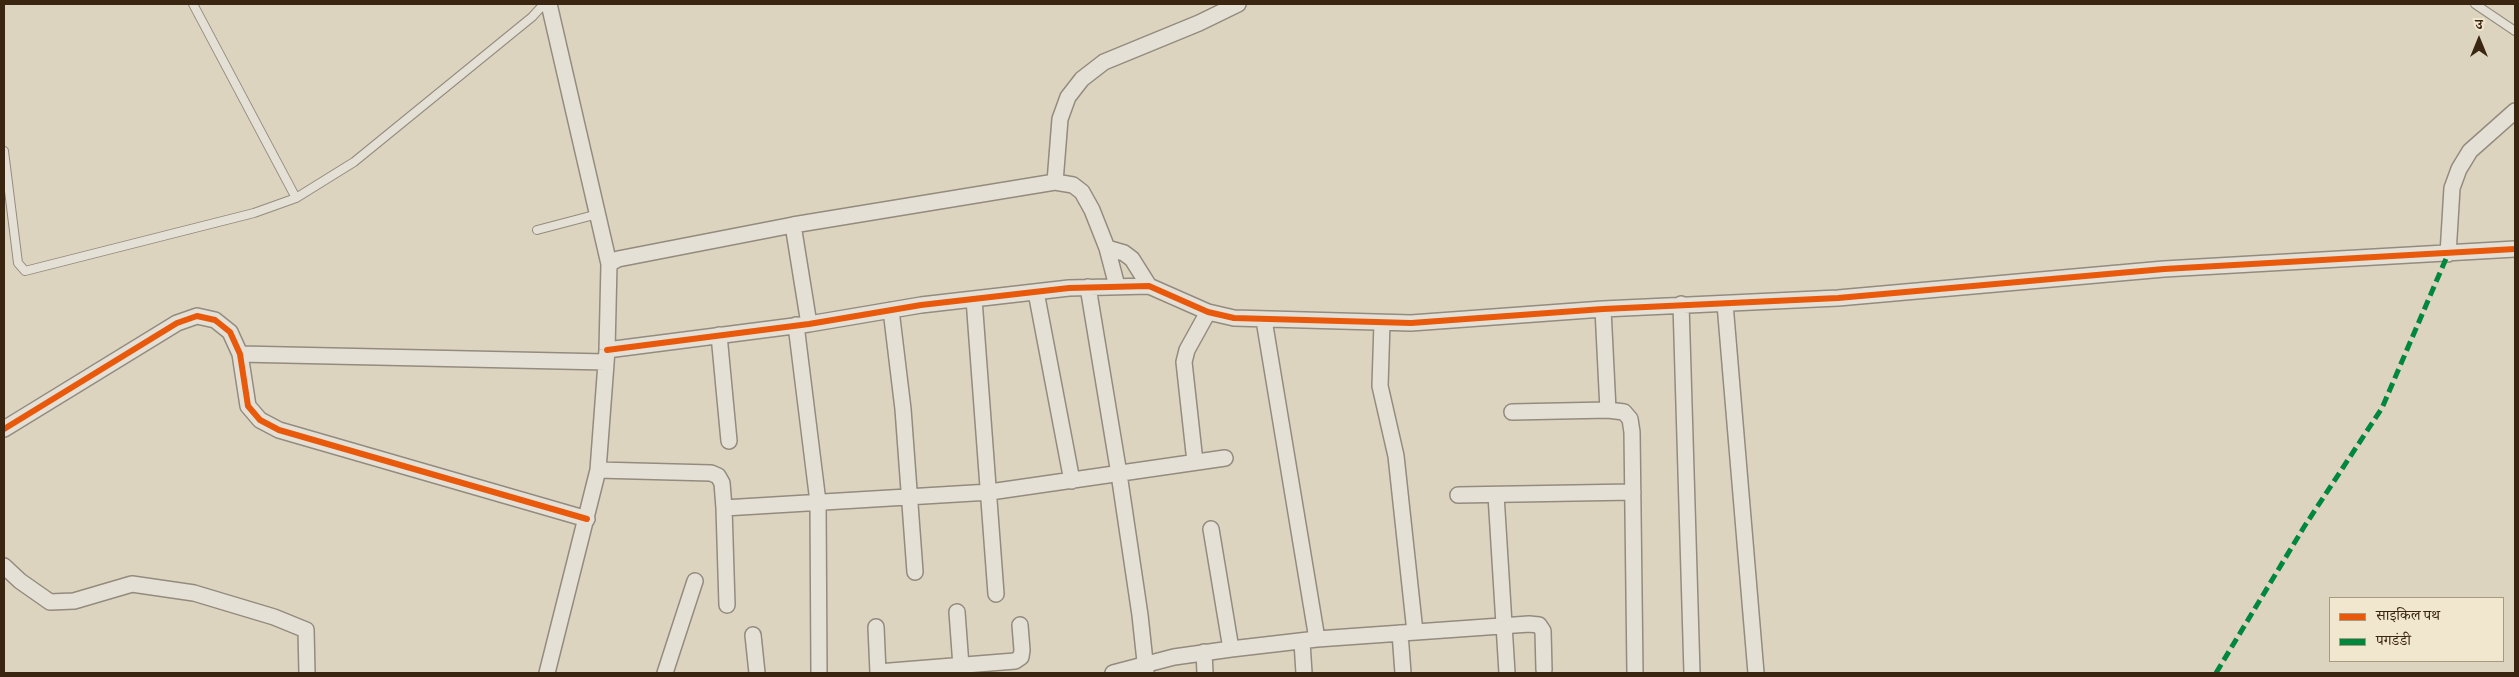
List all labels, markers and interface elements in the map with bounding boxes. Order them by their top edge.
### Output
north arrow [2454,15,2504,65]
text: उ [2475,15,2483,34]
legend [2329,597,2504,662]
text: साइकिल पथ [2376,605,2440,625]
text: पगडंडी [2376,630,2411,650]

